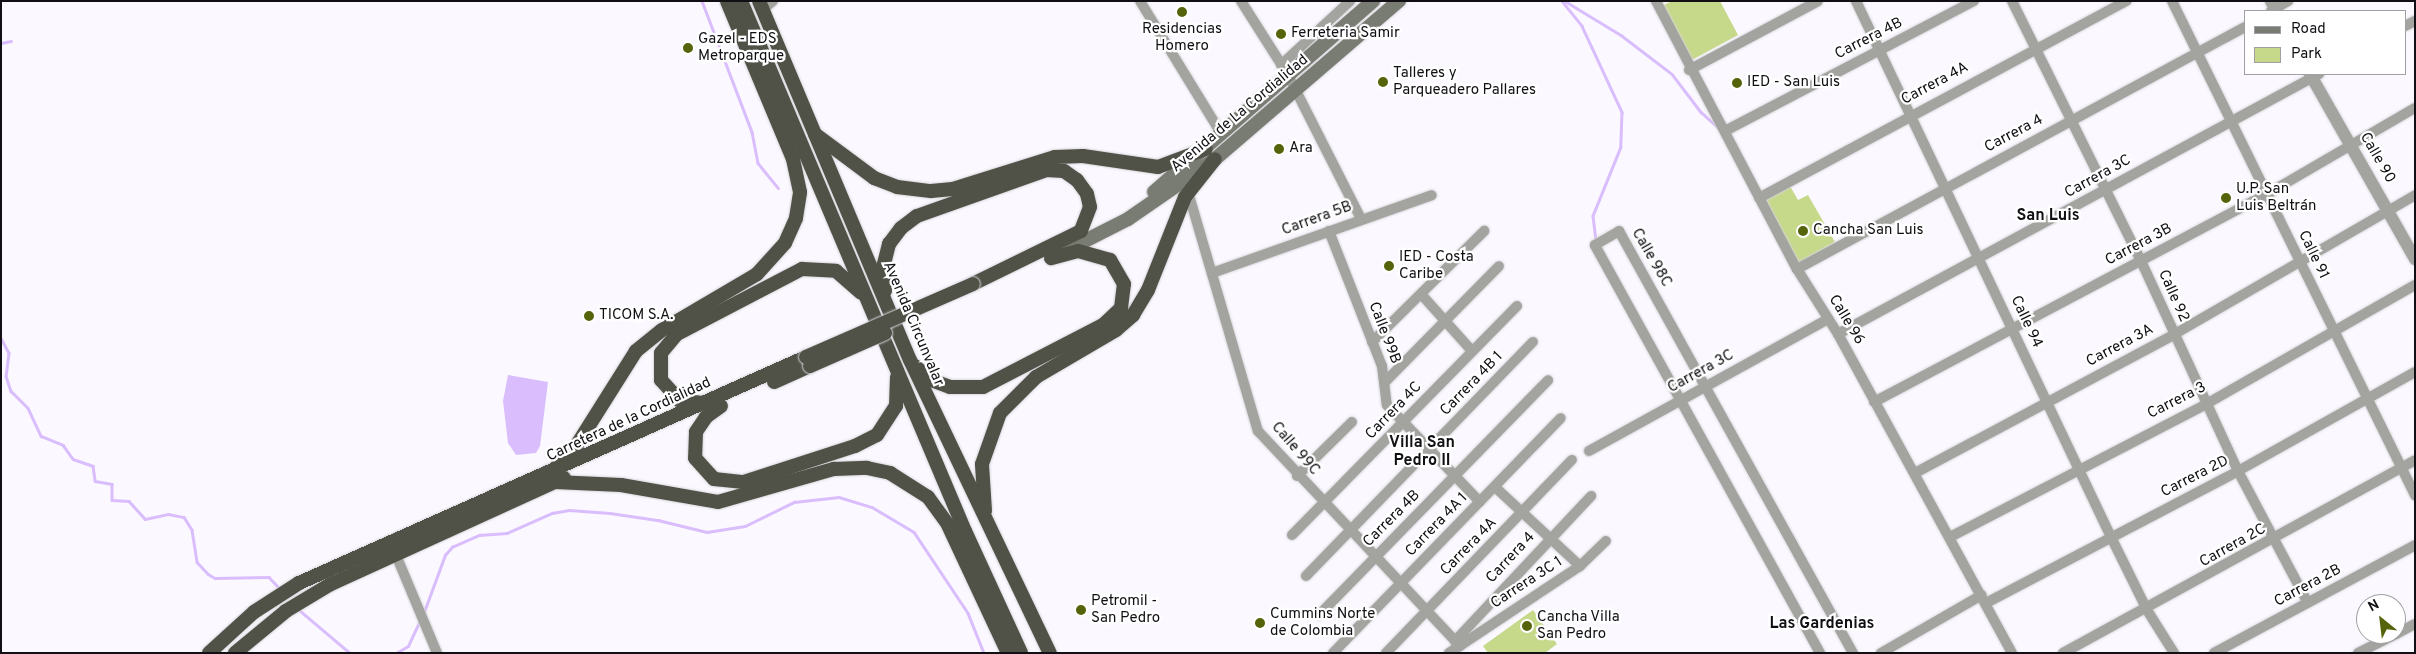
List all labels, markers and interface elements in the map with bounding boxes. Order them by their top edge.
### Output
marker: Residencias Homero [1176,6,1188,18]
legend [2244,10,2406,75]
street label: Carrera 4B [1832,14,1906,64]
place label: Residencias Homero [1142,20,1222,55]
text: Road [2291,20,2326,39]
place label: Ferreteria Samir [1291,25,1400,43]
marker: Ferreteria Samir [1275,28,1287,40]
place label: Gazel - EDS Metroparque [698,30,784,65]
marker: Gazel - EDS Metroparque [682,42,694,54]
text: Park [2291,45,2322,64]
street label: Avenida de La Cordialidad [1168,51,1312,177]
street label: Carrera 4A [1898,59,1972,109]
place label: Talleres y Parqueadero Pallares [1393,64,1536,99]
place label: IED - San Luis [1747,74,1840,92]
marker: Talleres y Parqueadero Pallares [1377,76,1389,88]
marker: IED - San Luis [1731,77,1743,89]
street label: Carrera 4 [1982,111,2046,157]
street label: Calle 90 [2355,129,2399,187]
place label: Ara [1289,140,1313,158]
marker: Ara [1273,143,1285,155]
street label: Carrera 3C [2062,151,2134,203]
place label: U.P. San Luis Beltrán [2236,180,2316,215]
marker: U.P. San Luis Beltrán [2220,192,2232,204]
street label: Carrera 5B [1279,198,1355,240]
district label: San Luis [2016,206,2080,226]
street label: Carrera 3B [2103,220,2175,270]
place label: Cancha San Luis [1813,222,1924,240]
street label: Calle 98C [1627,225,1675,291]
marker: Cancha San Luis [1797,225,1809,237]
street label: Calle 91 [2294,228,2332,282]
place label: IED - Costa Caribe [1399,248,1474,283]
street label: Avenida Circunvalar [879,259,947,389]
marker: IED - Costa Caribe [1383,260,1395,272]
street label: Calle 92 [2154,267,2192,325]
street label: Calle 96 [1824,292,1868,348]
street label: Calle 94 [2006,293,2046,351]
street label: Calle 99B [1364,300,1404,366]
place label: TICOM S.A. [599,307,673,325]
marker: TICOM S.A. [583,310,595,322]
street label: Carrera 3A [2083,321,2157,371]
street label: Carrera 3C [1665,346,1737,398]
street label: Carrera 4B 1 [1437,348,1507,420]
street label: Carretera de la Cordialidad [544,374,714,466]
street label: Carrera 4C [1362,378,1426,444]
street label: Carrera 3 [2145,379,2209,423]
street label: Calle 99C [1267,419,1323,479]
district label: Villa San Pedro II [1389,433,1455,471]
street label: Carrera 2D [2158,452,2232,502]
street label: Carrera 4B [1360,487,1424,551]
street label: Carrera 4A 1 [1402,489,1472,561]
street label: Carrera 4A [1437,514,1501,580]
street label: Carrera 2C [2197,520,2269,572]
street label: Carrera 4 [1483,529,1539,587]
street label: Carrera 3C 1 [1488,553,1566,613]
street label: Carrera 2B [2271,561,2345,611]
place label: Petromil - San Pedro [1091,592,1160,627]
north arrow [2356,594,2406,644]
text: N [2365,596,2382,616]
marker: Petromil - San Pedro [1075,604,1087,616]
place label: Cummins Norte de Colombia [1270,605,1375,640]
place label: Cancha Villa San Pedro [1537,608,1620,643]
district label: Las Gardenias [1769,614,1875,634]
marker: Cummins Norte de Colombia [1254,617,1266,629]
marker: Cancha Villa San Pedro [1521,620,1533,632]

